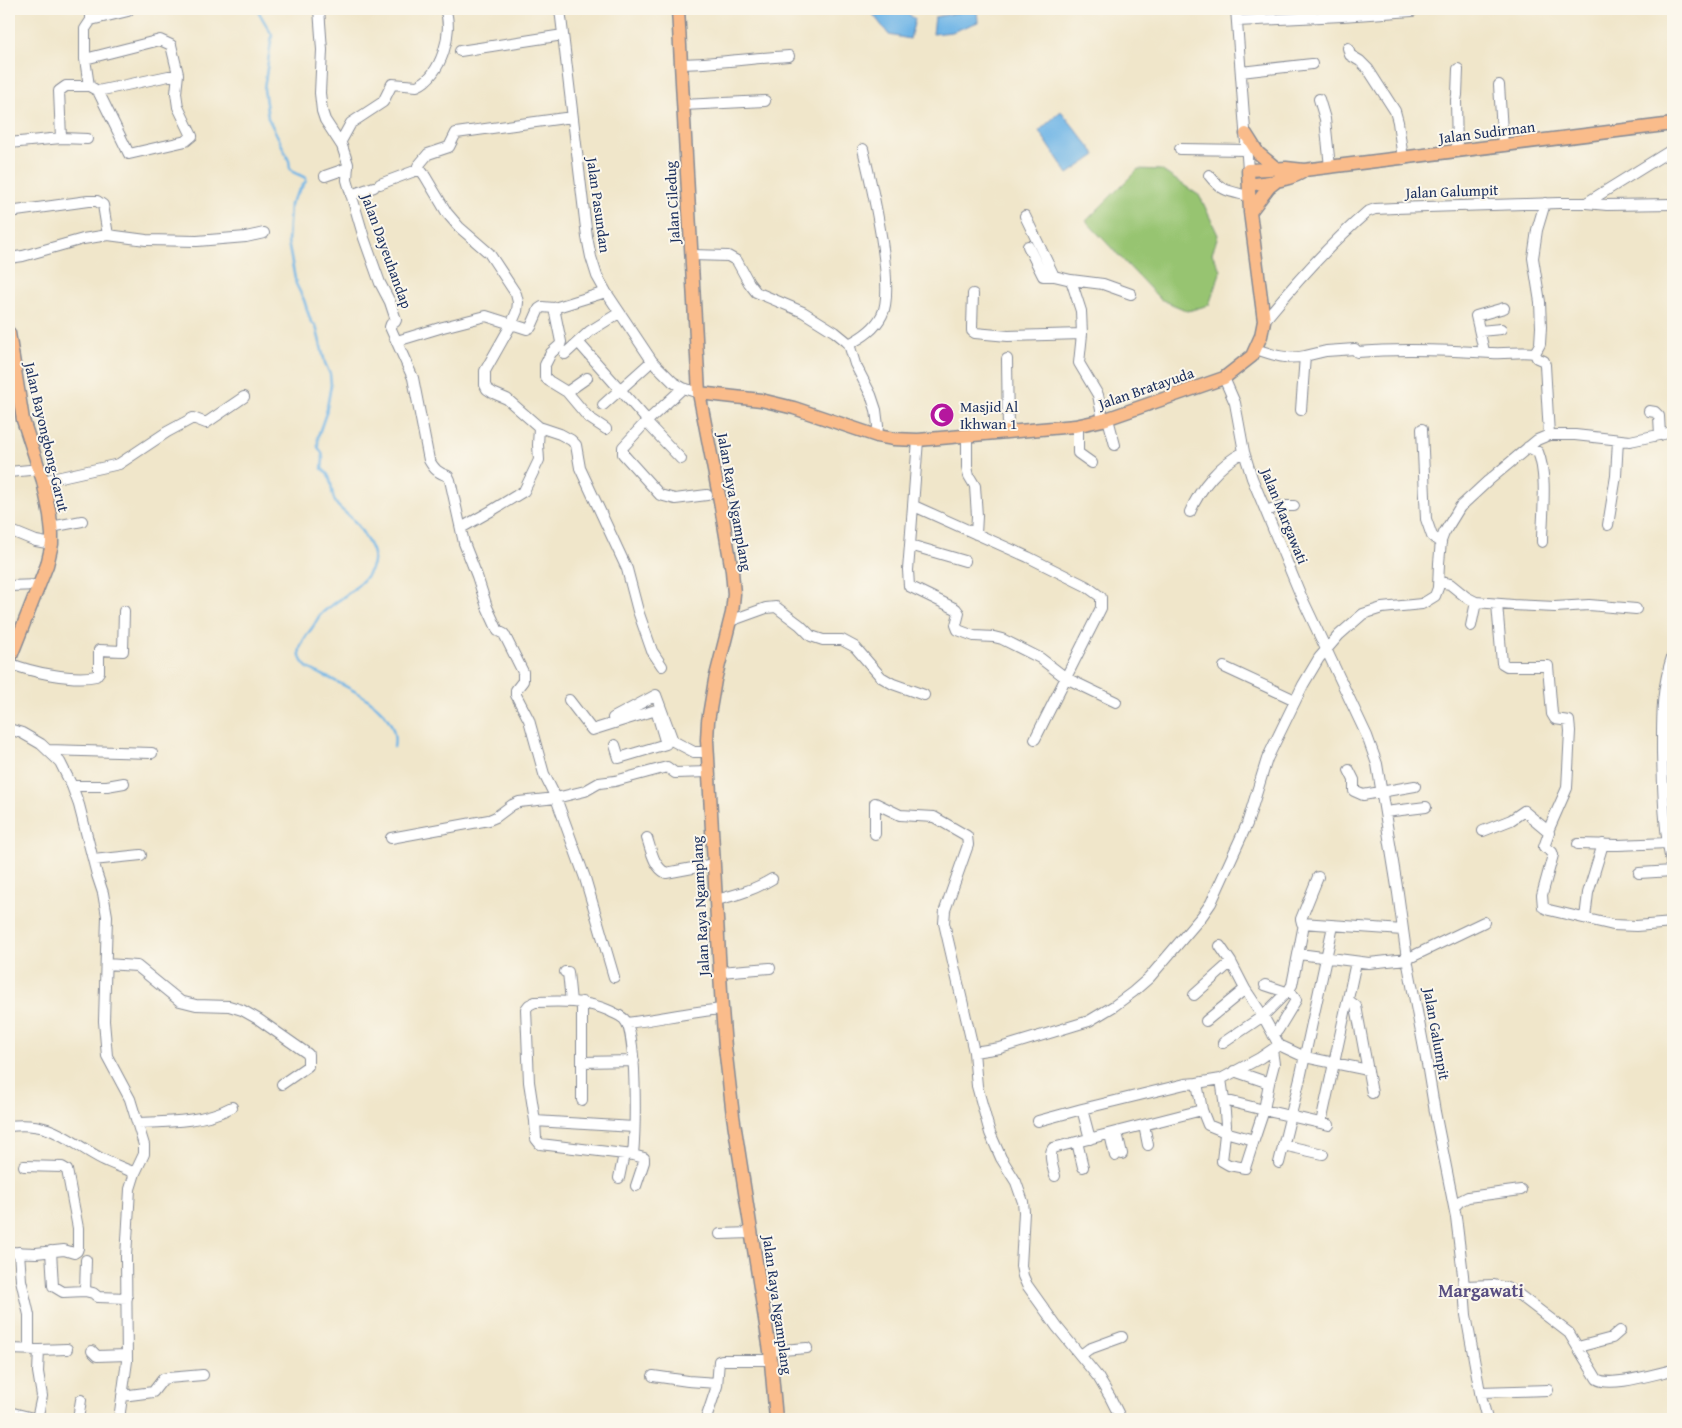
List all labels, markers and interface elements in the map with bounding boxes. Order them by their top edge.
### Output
street label: Jalan Sudirman [1436,116,1537,149]
street label: Jalan Pasundan [582,154,616,255]
street label: Jalan Ciledug [659,160,685,246]
street label: Jalan Galumpit [1403,179,1500,203]
street label: Jalan Dayeuhandap [356,189,417,311]
street label: Jalan Bayongbong-Garut [19,358,75,515]
street label: Jalan Bratayuda [1094,362,1196,415]
place label: Masjid Al Ikhwan 1 [960,396,1018,434]
mosque icon: Masjid Al Ikhwan 1 [929,402,955,428]
street label: Jalan Raya Ngamplang [712,429,758,573]
street label: Jalan Margawati [1255,463,1314,567]
street label: Jalan Raya Ngamplang [686,835,714,979]
street label: Jalan Galumpit [1418,984,1456,1082]
street label: Jalan Raya Ngamplang [758,1232,798,1376]
district label: Margawati [1438,1277,1524,1304]

